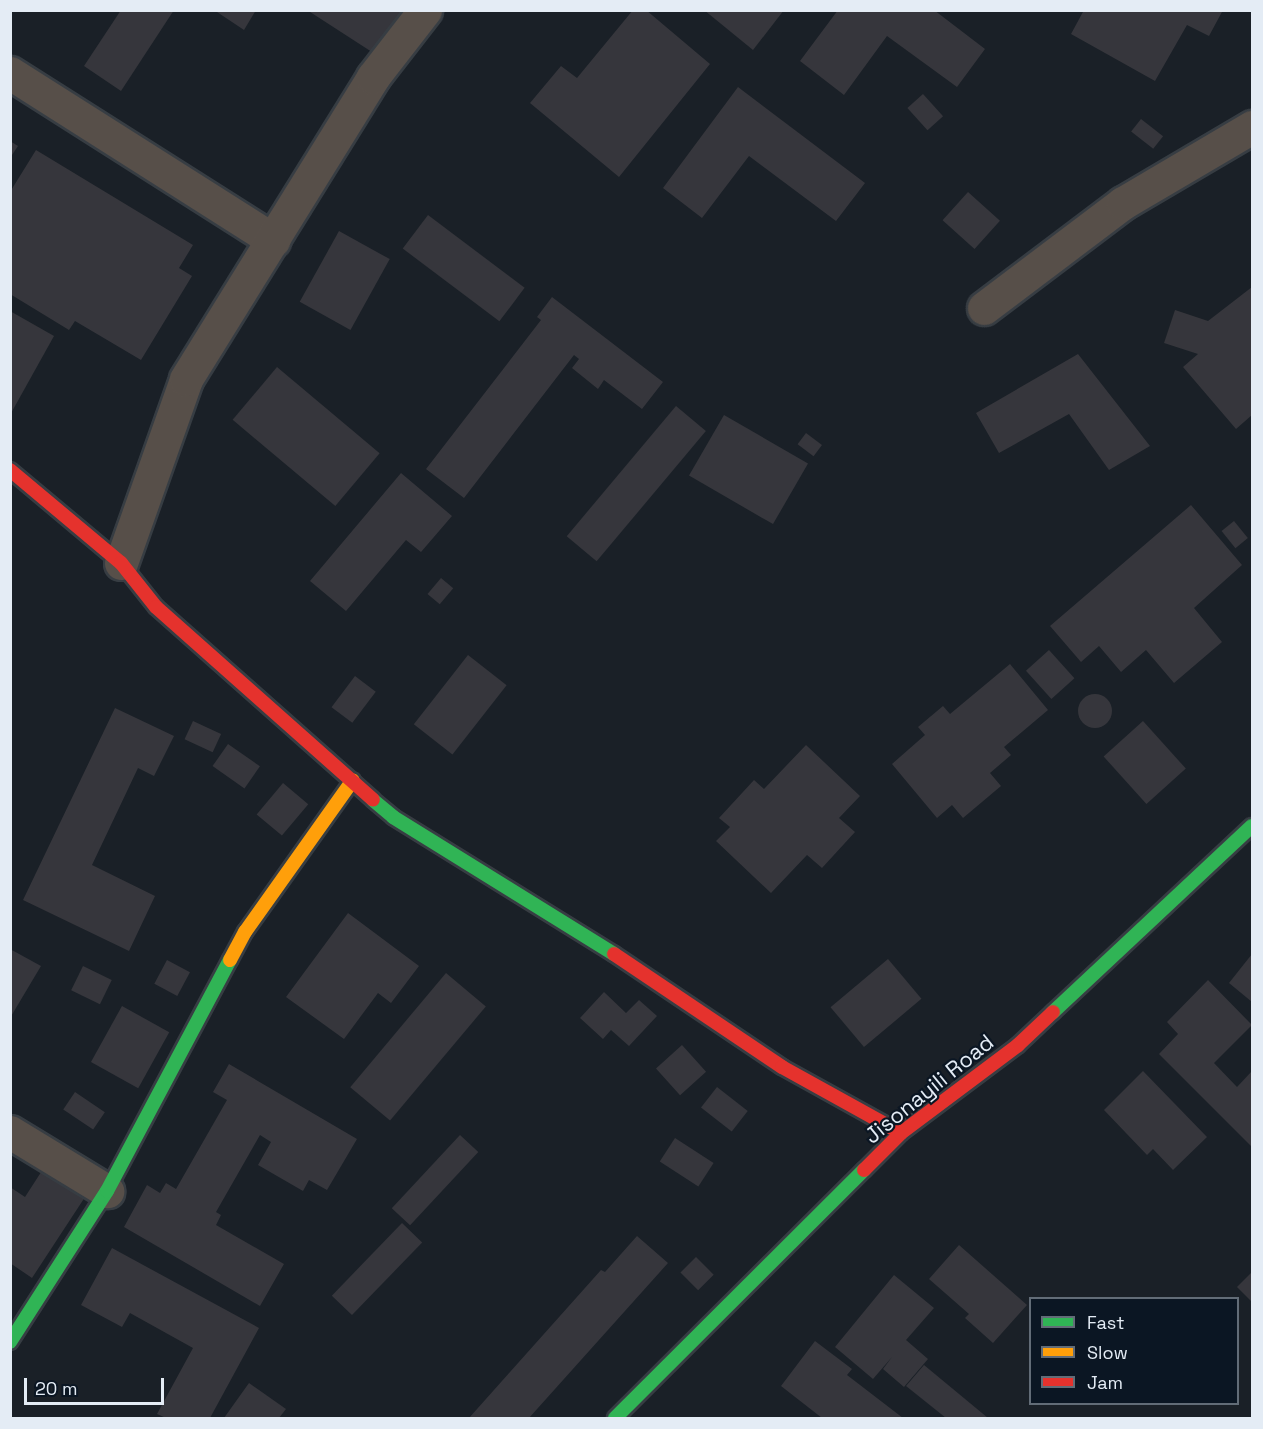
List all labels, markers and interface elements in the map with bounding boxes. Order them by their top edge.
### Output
street label: Jisonayili Road [859,1029,999,1149]
legend [1029,1297,1239,1405]
text: Fast [1087,1311,1124,1334]
text: Slow [1087,1341,1128,1364]
scale bar [27,1366,166,1404]
text: Jam [1087,1371,1123,1394]
text: 20 m [35,1377,78,1400]

